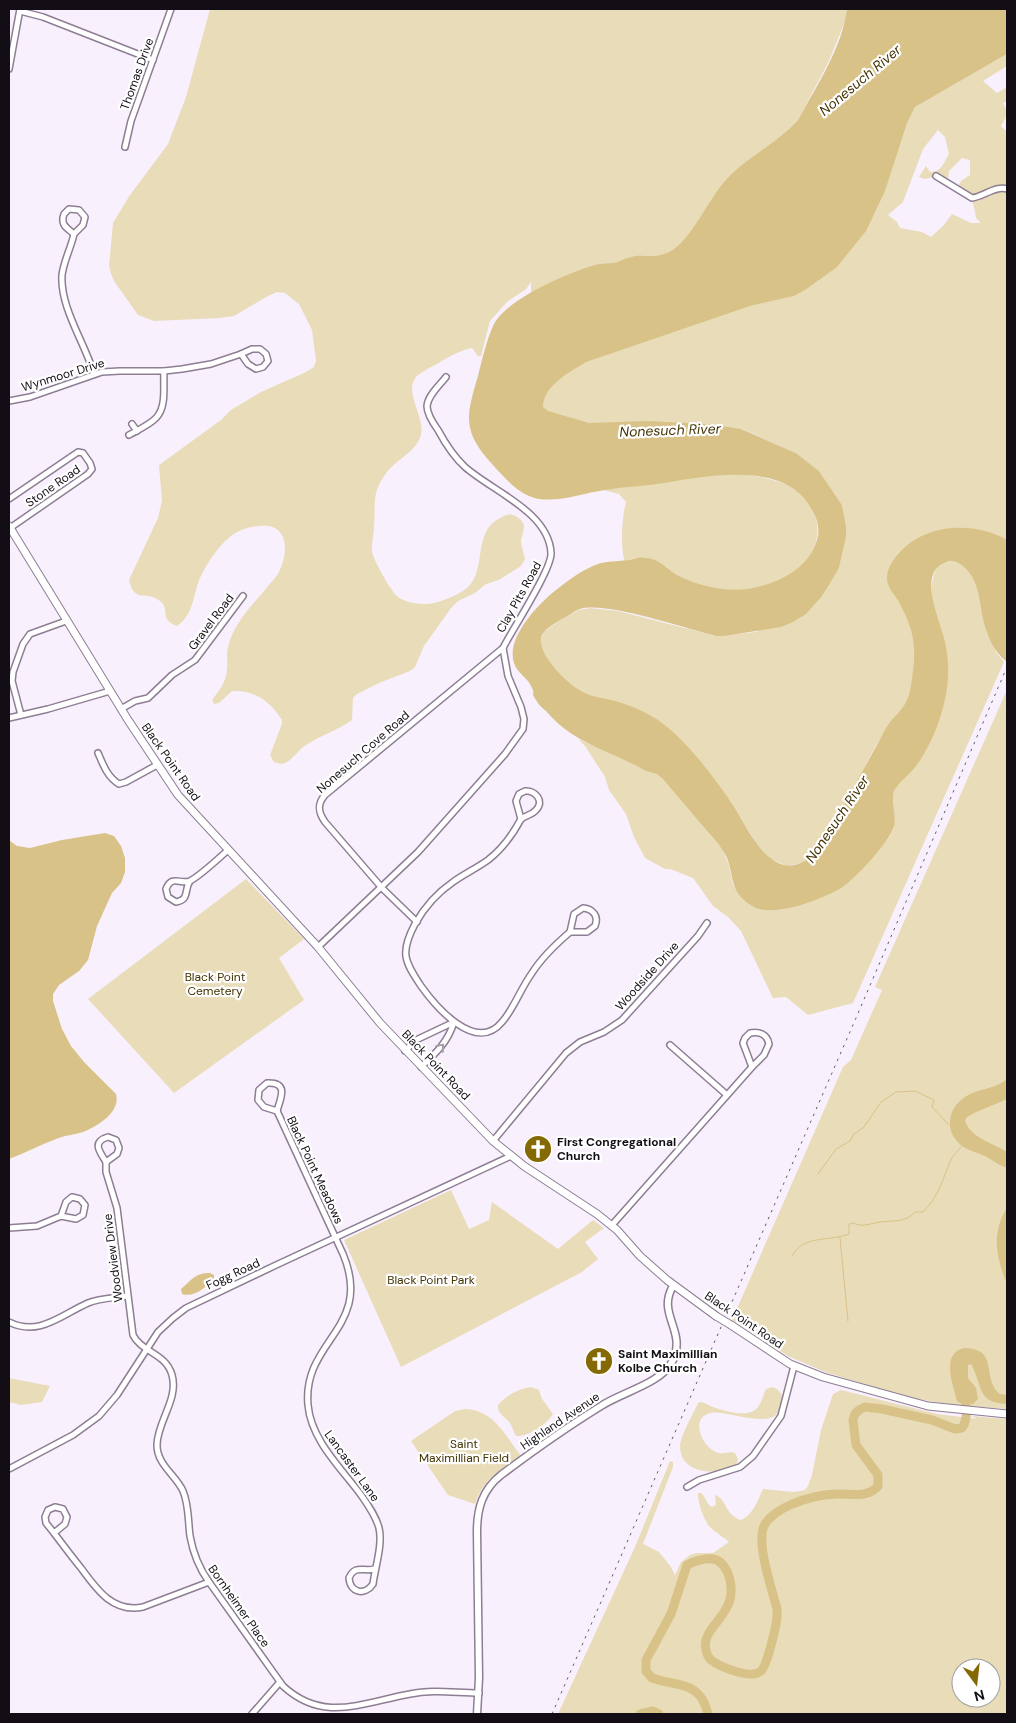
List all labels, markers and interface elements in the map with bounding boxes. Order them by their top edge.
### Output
street label: Thomas Drive [117,36,158,112]
water label: Nonesuch River [815,40,905,119]
street label: Wynmoor Drive [19,355,107,395]
water label: Nonesuch River [619,419,722,441]
street label: Stone Road [22,461,84,511]
street label: Clay Pits Road [493,558,545,636]
street label: Gravel Road [185,591,237,653]
street label: Nonesuch Cove Road [313,707,413,797]
street label: Black Point Road [138,720,204,804]
water label: Nonesuch River [801,771,873,866]
street label: Woodside Drive [612,938,682,1014]
park label: Black Point Cemetery [185,969,246,999]
street label: Black Point Road [398,1026,474,1104]
one-way arrow [436,1044,444,1053]
street label: Black Point Meadows [283,1114,347,1226]
church icon: First Congregational Church [523,1134,553,1164]
place label: First Congregational Church [557,1134,676,1164]
street label: Woodview Drive [100,1213,126,1303]
street label: Fogg Road [204,1255,262,1293]
park label: Black Point Park [387,1272,475,1288]
street label: Black Point Road [701,1288,787,1352]
church icon: Saint Maximillian Kolbe Church [584,1346,614,1376]
place label: Saint Maximillian Kolbe Church [618,1346,718,1376]
street label: Highland Avenue [517,1388,603,1453]
street label: Lancaster Lane [321,1427,383,1505]
park label: Saint Maximillian Field [419,1436,509,1466]
street label: Bornheimer Place [205,1562,274,1651]
north arrow [951,1658,1001,1708]
text: N [972,1686,987,1706]

